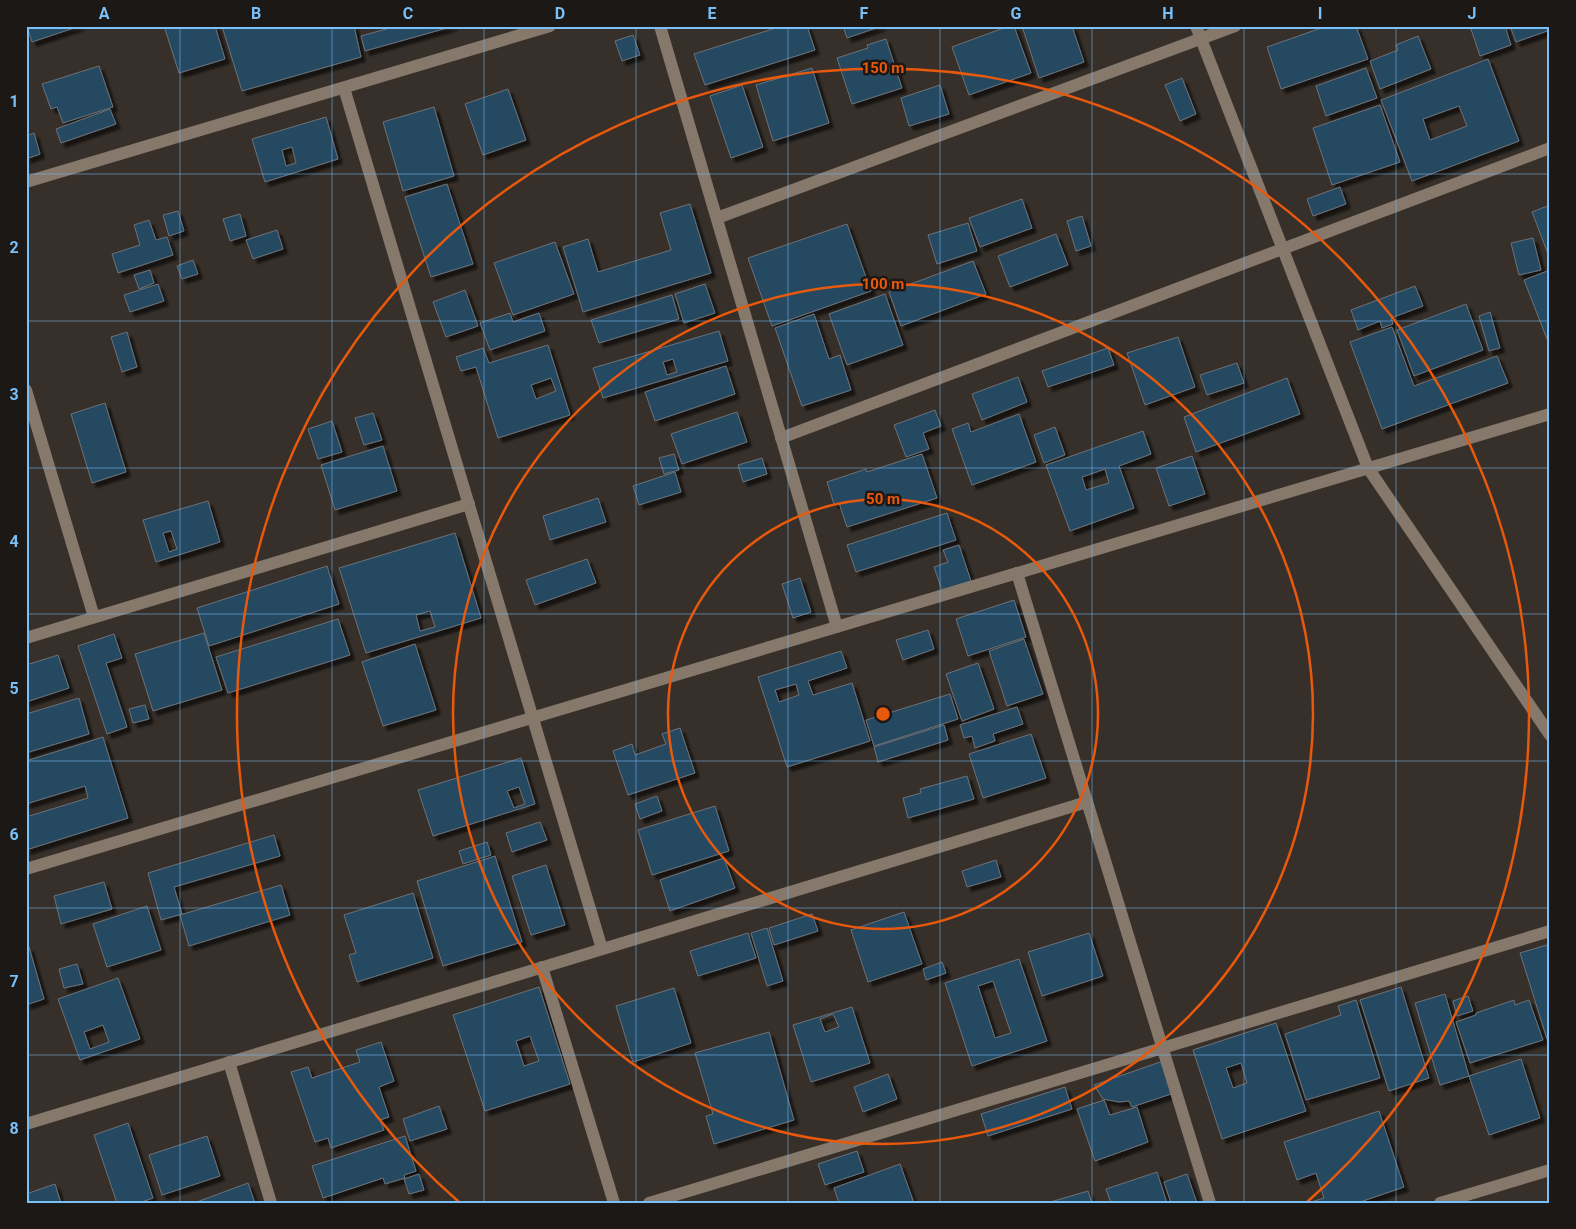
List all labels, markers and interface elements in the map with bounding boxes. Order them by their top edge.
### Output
text: A [99,4,110,23]
text: B [251,4,261,23]
text: C [403,4,413,23]
text: D [555,4,565,23]
text: E [708,4,717,23]
text: F [860,4,869,23]
text: G [1011,4,1022,23]
text: H [1162,4,1174,23]
text: I [1318,4,1322,23]
text: J [1468,4,1476,23]
text: 150 m [862,59,904,77]
text: 1 [9,92,19,111]
text: 2 [9,238,19,257]
text: 100 m [862,275,904,293]
text: 3 [9,385,19,404]
text: 50 m [866,490,900,508]
text: 4 [9,532,19,551]
text: 5 [9,679,19,698]
centre of rings [874,705,892,723]
text: 6 [9,825,19,844]
text: 7 [9,972,19,991]
text: 8 [9,1119,19,1138]

